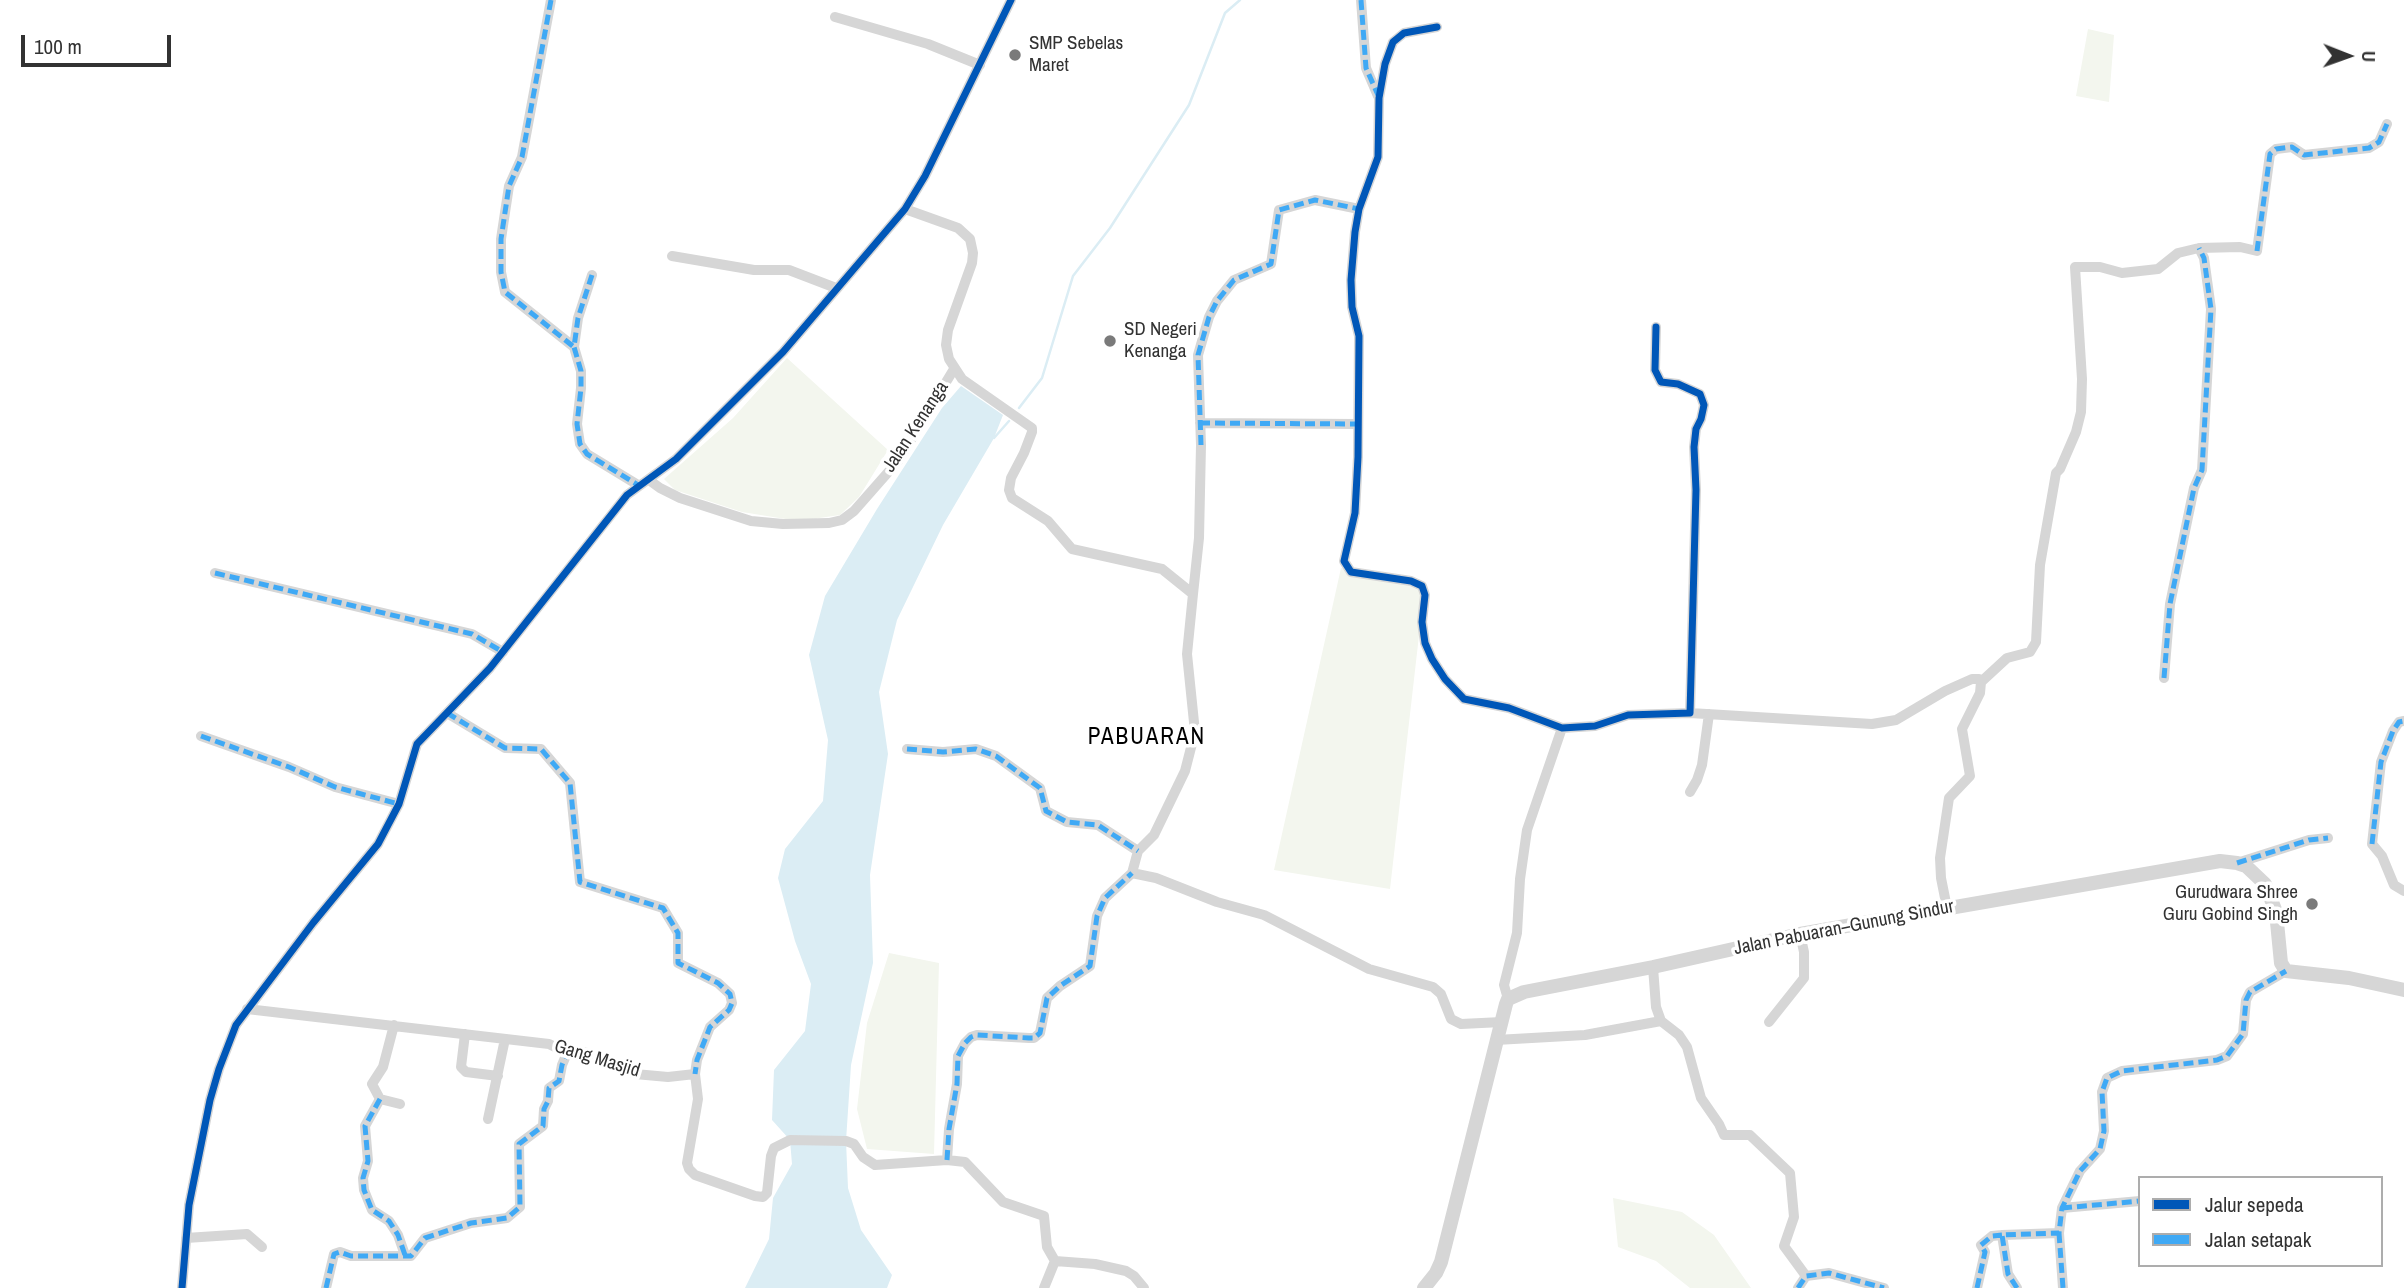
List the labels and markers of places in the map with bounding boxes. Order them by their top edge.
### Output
place label: SMP Sebelas Maret [1029,33,1123,77]
marker: SMP Sebelas Maret [1007,47,1023,63]
place label: SD Negeri Kenanga [1124,319,1197,363]
marker: SD Negeri Kenanga [1102,333,1118,349]
place label: Gurudwara Shree Guru Gobind Singh [2163,882,2298,926]
marker: Gurudwara Shree Guru Gobind Singh [2304,896,2320,912]

